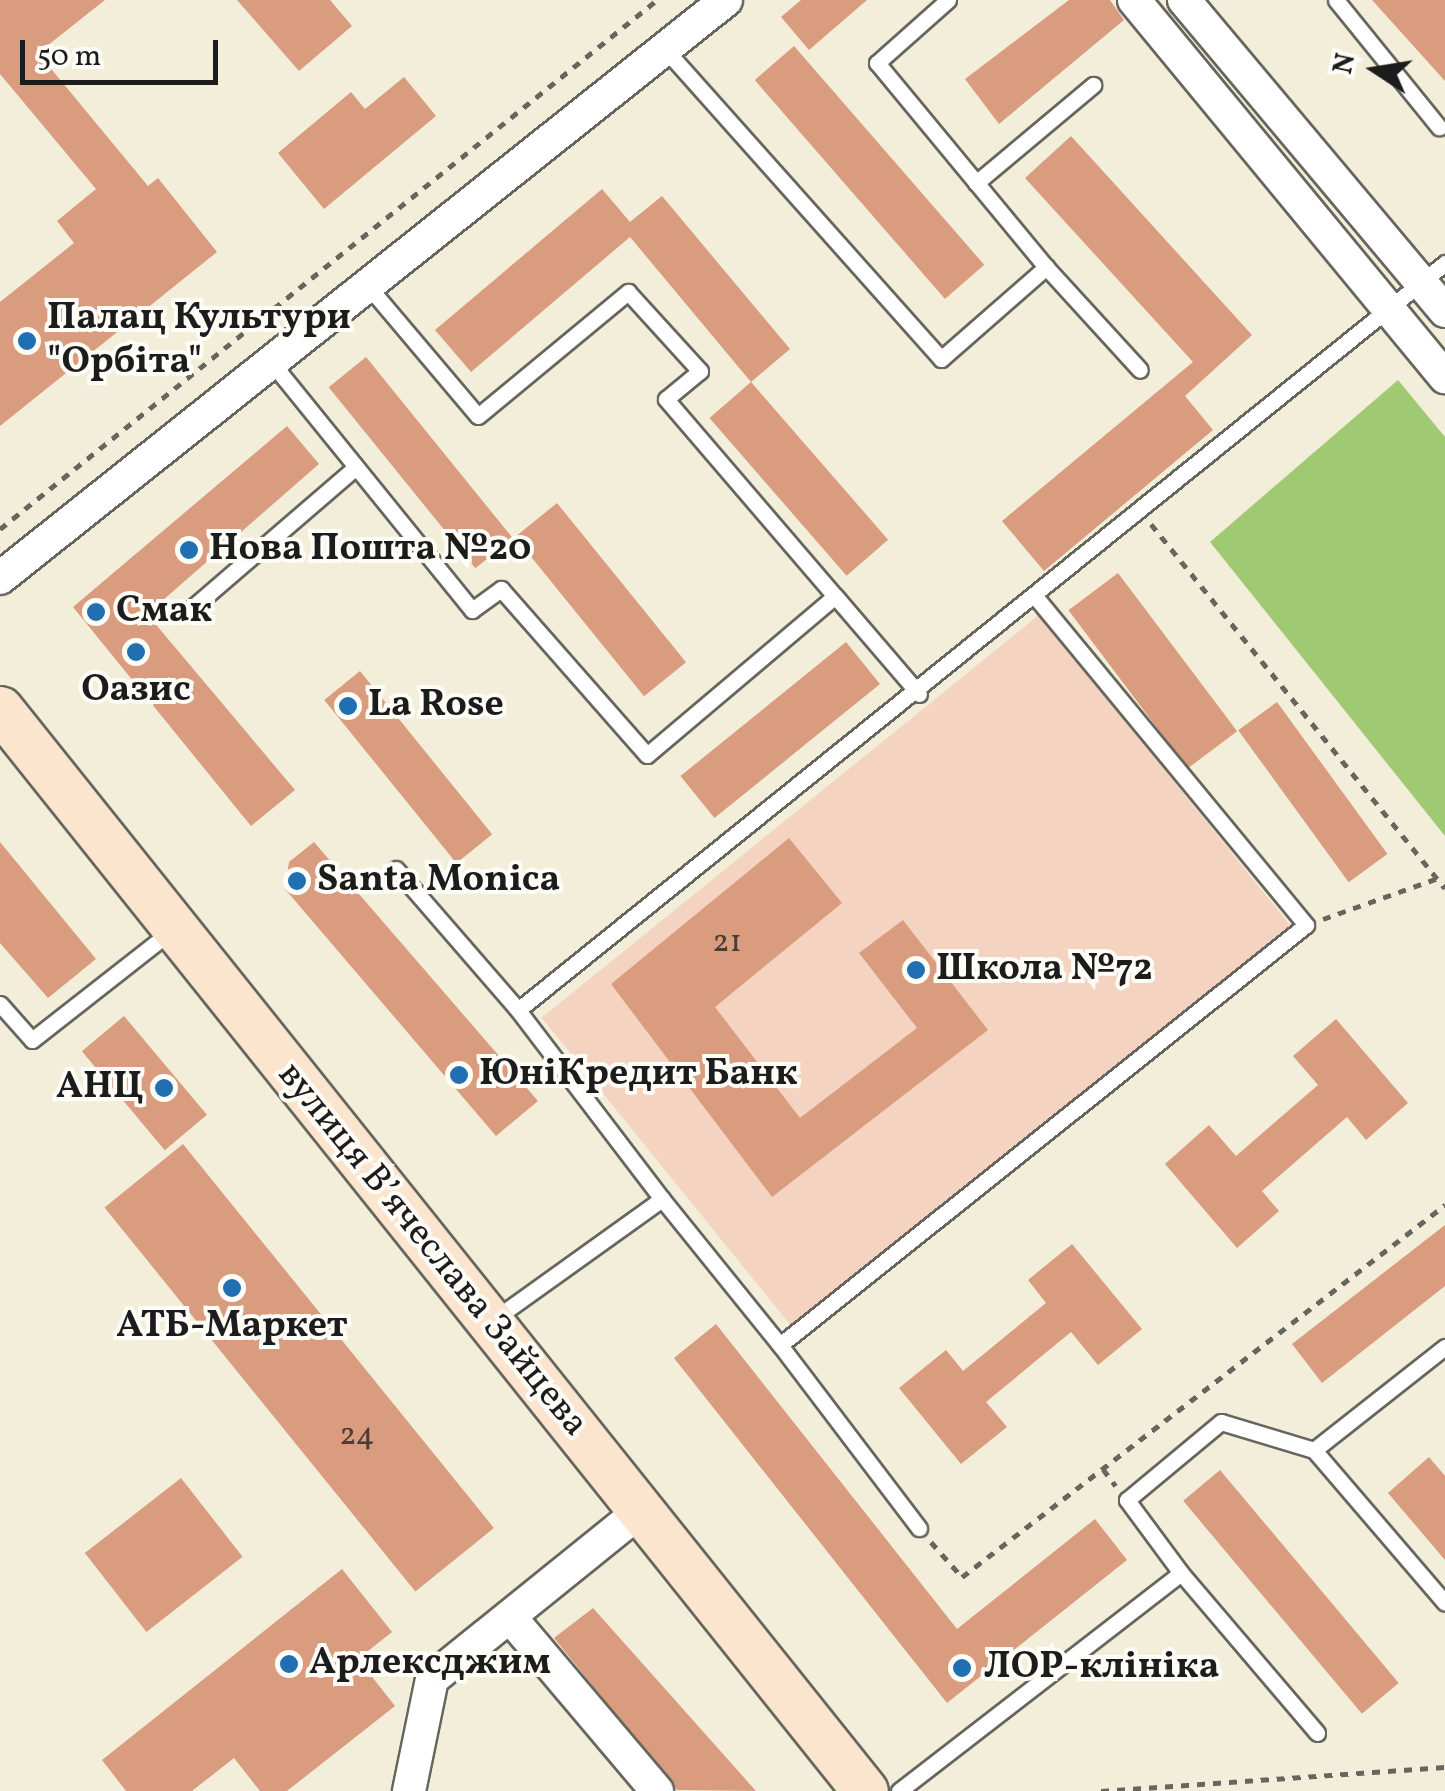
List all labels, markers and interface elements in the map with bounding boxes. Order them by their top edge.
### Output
scale bar [25,20,222,82]
north arrow [1325,20,1425,120]
text: 50 m [37,36,101,78]
text: N [1324,50,1366,78]
place label: Палац Культури "Орбіта" [47,296,351,386]
marker: Палац Культури "Орбіта" [16,330,38,352]
place label: Нова Пошта №20 [209,527,531,573]
marker: Нова Пошта №20 [178,539,200,561]
place label: Смак [116,589,212,635]
marker: Смак [85,601,107,623]
marker: Оазис [125,641,147,663]
place label: Оазис [81,668,191,714]
place label: La Rose [368,683,504,729]
marker: La Rose [337,695,359,717]
place label: Santa Monica [317,858,560,904]
marker: Santa Monica [286,870,308,892]
house number: 21 [712,924,742,962]
place label: Школа №72 [936,947,1153,993]
marker: Школа №72 [905,959,927,981]
place label: ЮніКредит Банк [479,1052,798,1098]
street label: вулиця Вʼячеслава Зайцева [267,1054,597,1446]
marker: ЮніКредит Банк [448,1064,470,1086]
place label: АНЦ [56,1065,144,1111]
marker: АНЦ [153,1077,175,1099]
marker: АТБ-Маркет [221,1277,243,1299]
place label: АТБ-Маркет [116,1304,348,1350]
house number: 24 [339,1417,375,1455]
place label: Арлексджим [309,1641,551,1687]
place label: ЛОР-клініка [984,1645,1219,1691]
marker: Арлексджим [278,1653,300,1675]
marker: ЛОР-клініка [949,1655,975,1681]

